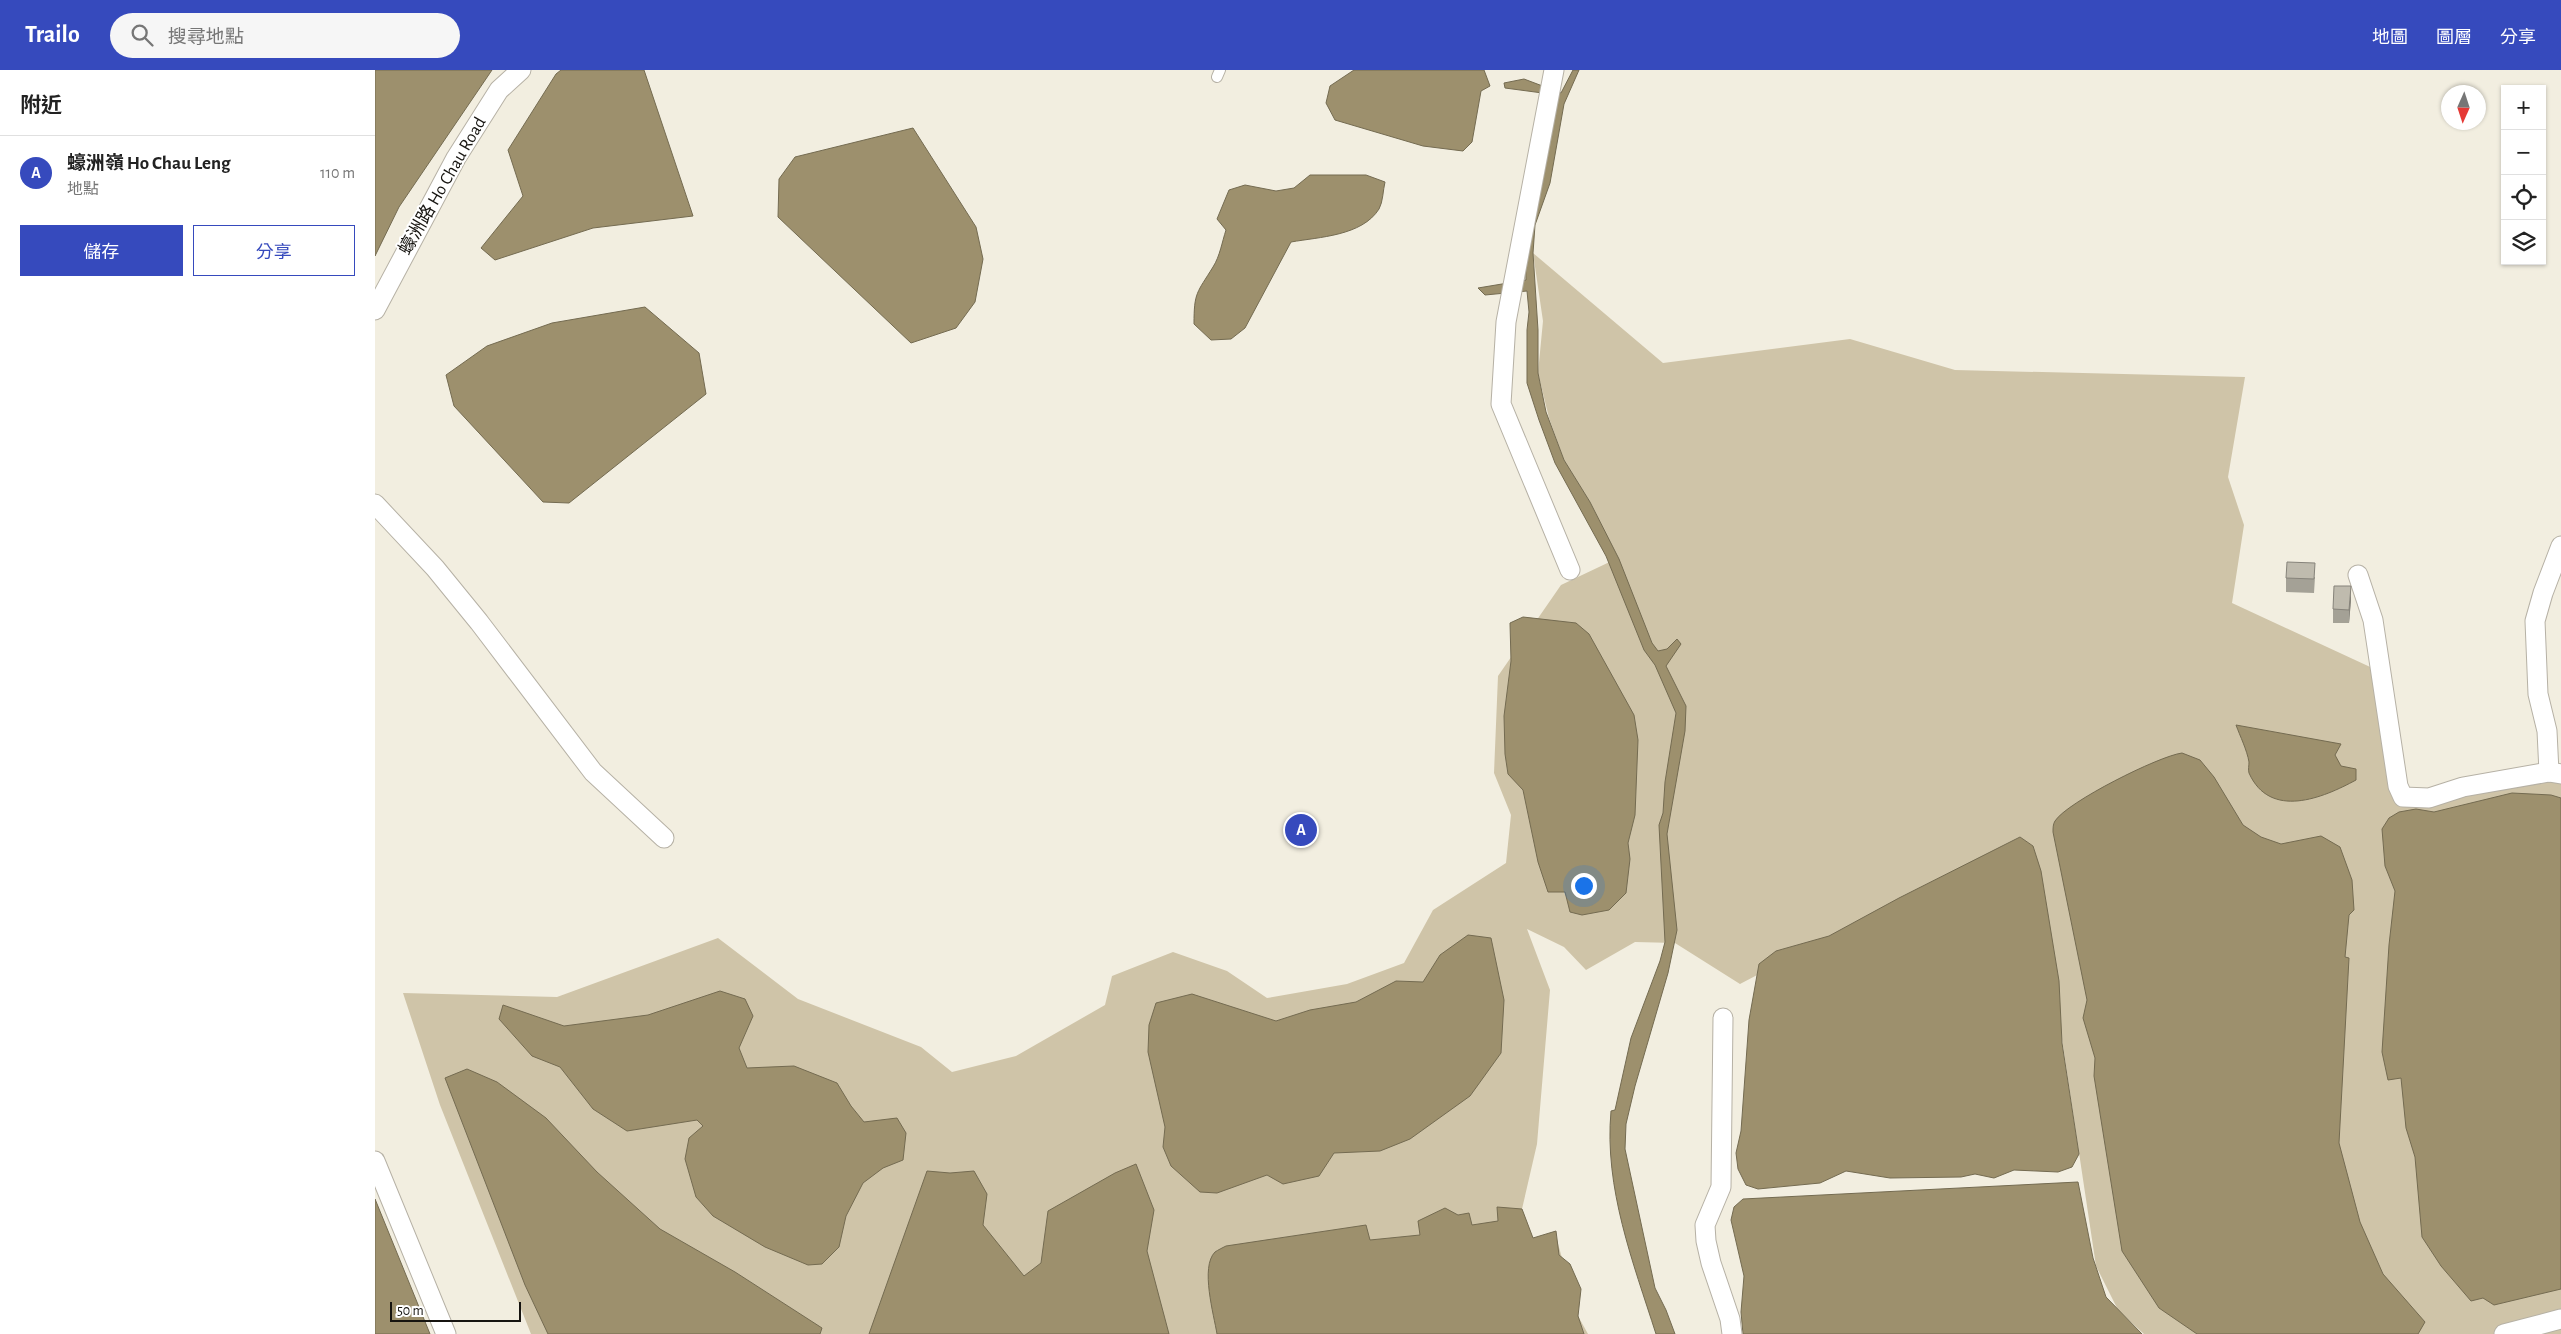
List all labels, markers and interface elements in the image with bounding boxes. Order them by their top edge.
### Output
search box [110,13,460,58]
icon: search [128,21,156,49]
text: Trailo [25,23,80,47]
text: 搜尋地點 [168,28,244,47]
text: 地圖 [2372,29,2408,47]
text: 圖層 [2436,29,2472,47]
text: 分享 [2500,29,2536,47]
north arrow [2441,85,2486,130]
map controls [2501,85,2546,265]
button: + [2501,85,2546,130]
text: 附近 [20,95,62,116]
street label: 蠔洲路 Ho Chau Road [395,113,490,258]
button: − [2501,130,2546,175]
text: 蠔洲嶺 Ho Chau Leng [67,154,231,173]
text: A [31,165,41,181]
text: 110 m [320,165,355,181]
button: locate [2501,175,2546,220]
text: 地點 [67,181,99,197]
button: layers [2501,220,2546,265]
button: 儲存 [20,225,183,276]
button: 分享 [193,225,355,276]
pin: A [1285,811,1317,849]
your location [1571,873,1597,899]
scale bar [390,1299,521,1322]
text: 50 m [397,1304,424,1318]

